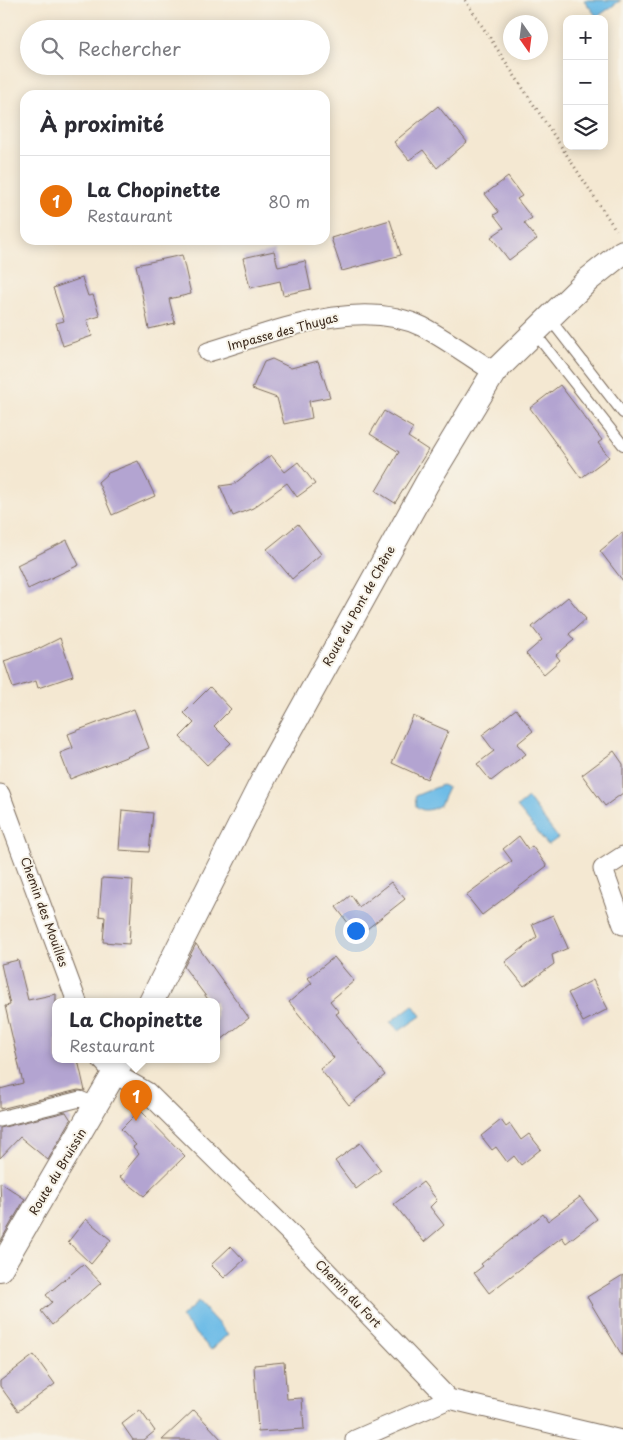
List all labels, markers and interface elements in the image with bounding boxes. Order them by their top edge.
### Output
north arrow [503,15,548,60]
map controls [563,15,608,150]
button: + [563,15,608,60]
search box [20,20,330,75]
icon: search [38,34,66,62]
text: Rechercher [78,34,181,62]
button: − [563,60,608,105]
button: layers [563,105,608,150]
text: À proximité [40,107,164,139]
text: La Chopinette [87,175,220,203]
text: 1 [52,189,60,213]
text: 80 m [268,189,310,213]
text: Restaurant [87,203,173,227]
street label: Impasse des Thuyas [226,308,340,354]
street label: Route du Pont de Chêne [317,542,399,669]
street label: Chemin des Mouilles [17,854,73,970]
your location [343,918,369,944]
popup [52,998,220,1063]
text: La Chopinette [69,1005,203,1033]
text: Restaurant [69,1033,155,1057]
pin: 1 [120,1080,152,1121]
street label: Route du Bruissin [24,1125,90,1218]
street label: Chemin du Fort [312,1255,386,1331]

